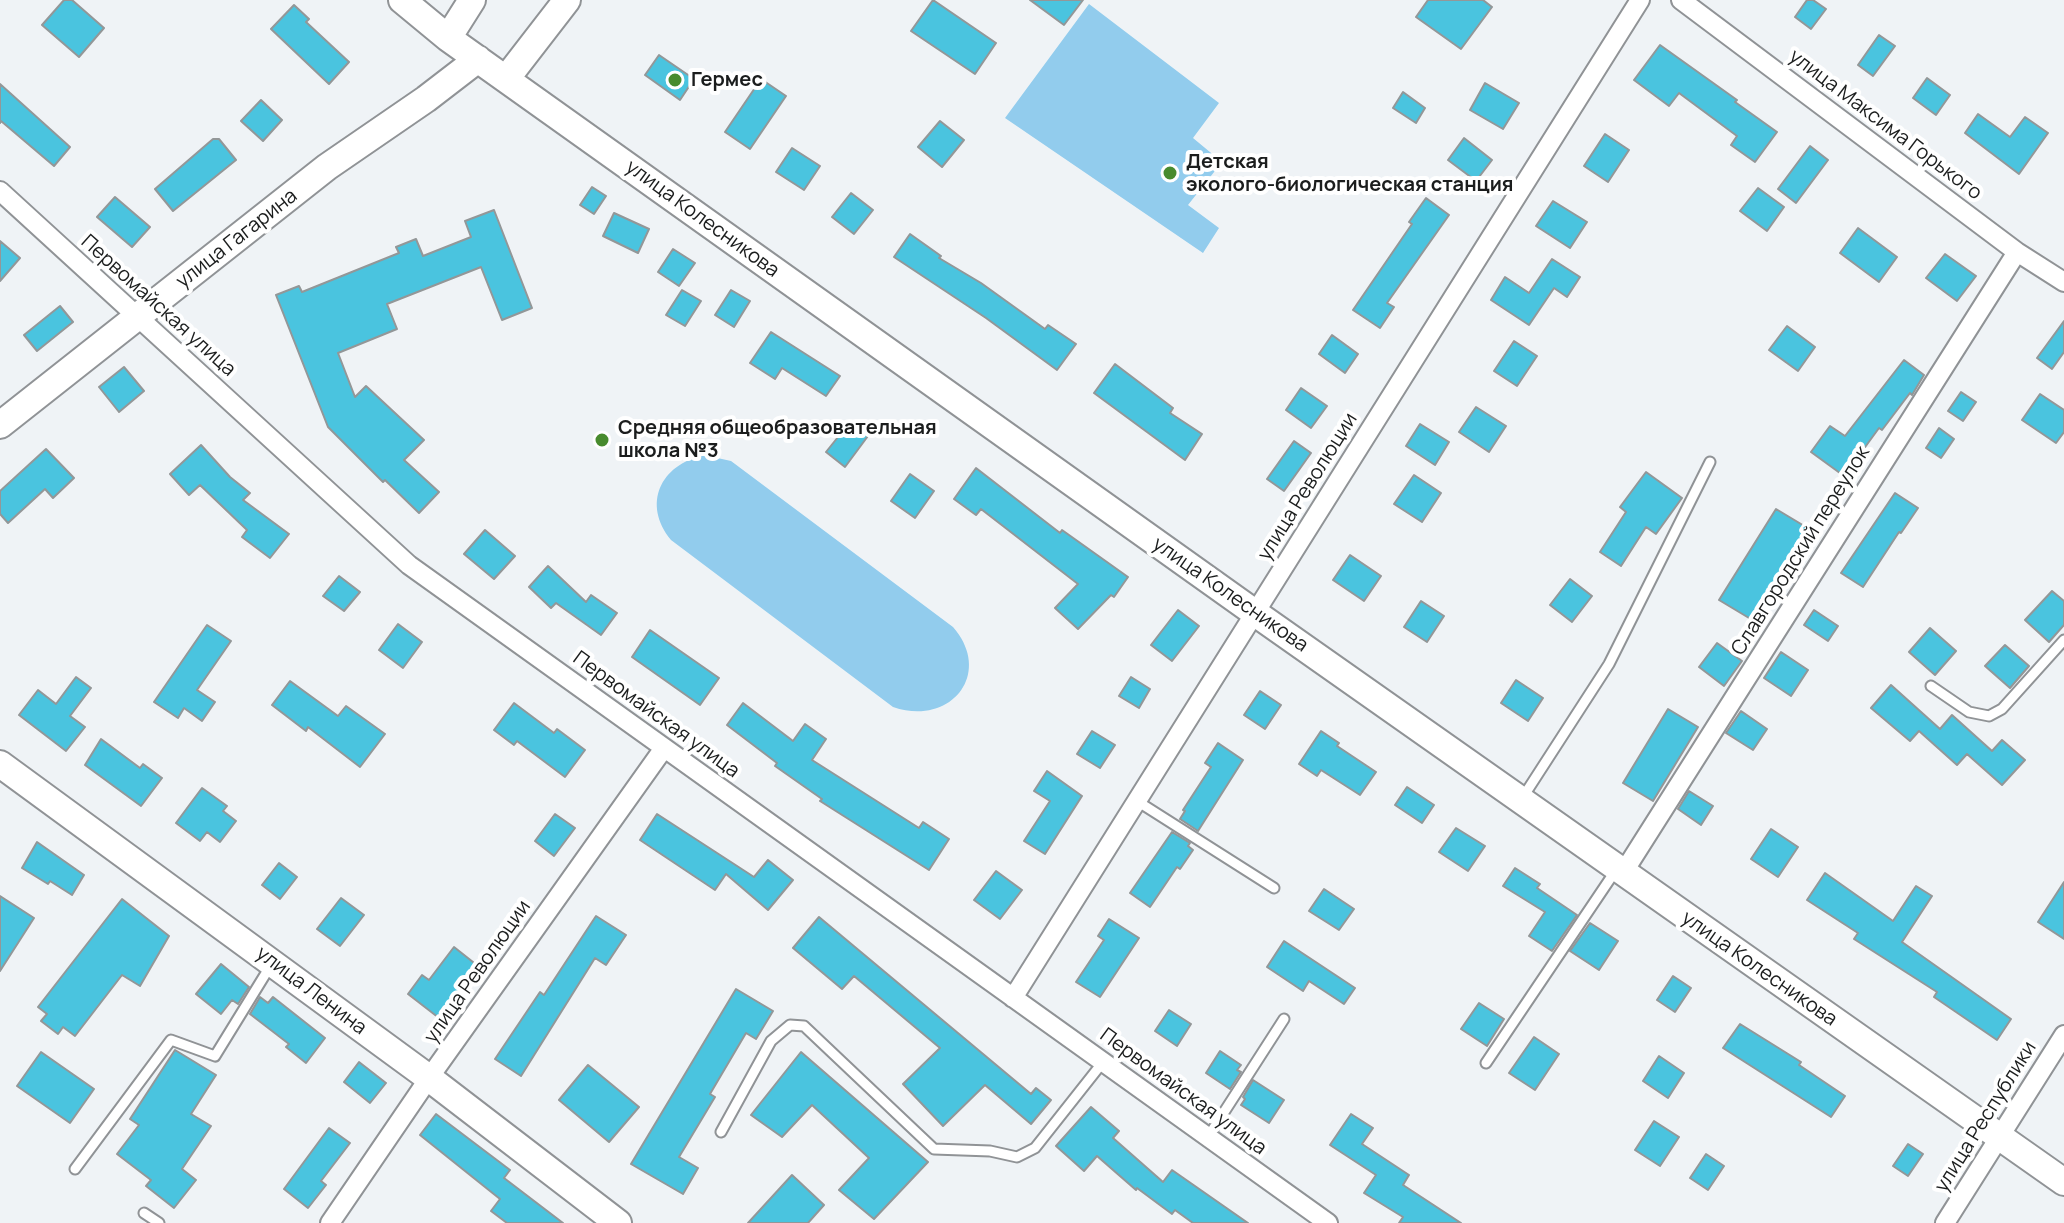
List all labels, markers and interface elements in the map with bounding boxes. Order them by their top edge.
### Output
street label: улица Максима Горького [1784,45,1986,205]
place label: Гермес [691,68,763,92]
marker: Гермес [666,71,684,89]
place label: Детская эколого-биологическая станция [1186,150,1513,197]
street label: улица Колесникова [620,155,784,283]
marker: Детская эколого-биологическая станция [1161,164,1179,182]
street label: улица Гагарина [172,184,302,294]
street label: Первомайская улица [76,230,240,382]
street label: улица Революции [1253,409,1363,565]
place label: Средняя общеобразовательная школа №3 [618,416,937,463]
marker: Средняя общеобразовательная школа №3 [593,431,611,449]
street label: Славгородский переулок [1727,442,1875,660]
street label: улица Колесникова [1148,532,1312,658]
street label: Первомайская улица [568,647,744,783]
street label: улица Революции [420,896,536,1048]
street label: улица Колесникова [1677,906,1841,1032]
street label: улица Ленина [251,942,371,1040]
street label: Первомайская улица [1095,1024,1271,1160]
street label: улица Республики [1930,1037,2042,1197]

